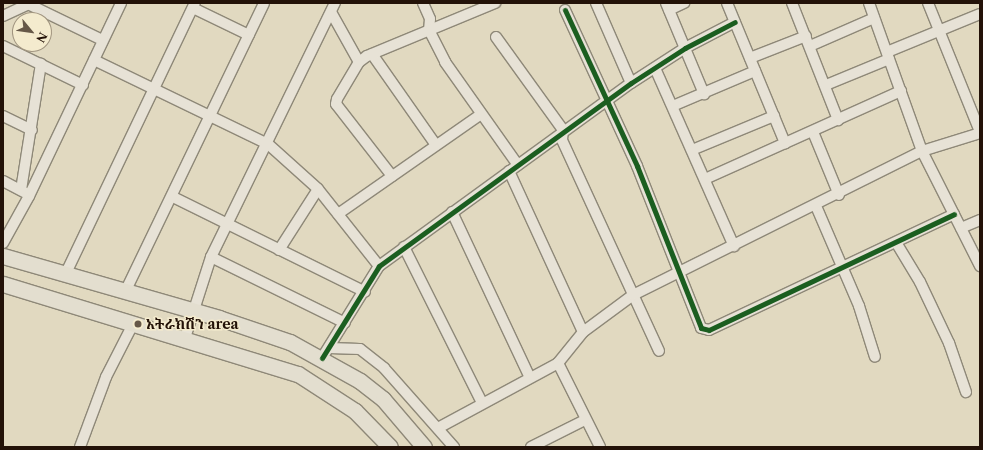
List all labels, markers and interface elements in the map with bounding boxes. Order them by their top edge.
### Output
north arrow [12,12,52,52]
text: N [33,30,50,45]
place label: አትራክሽን area [146,316,239,332]
marker: አትራክሽን area [133,319,143,329]

